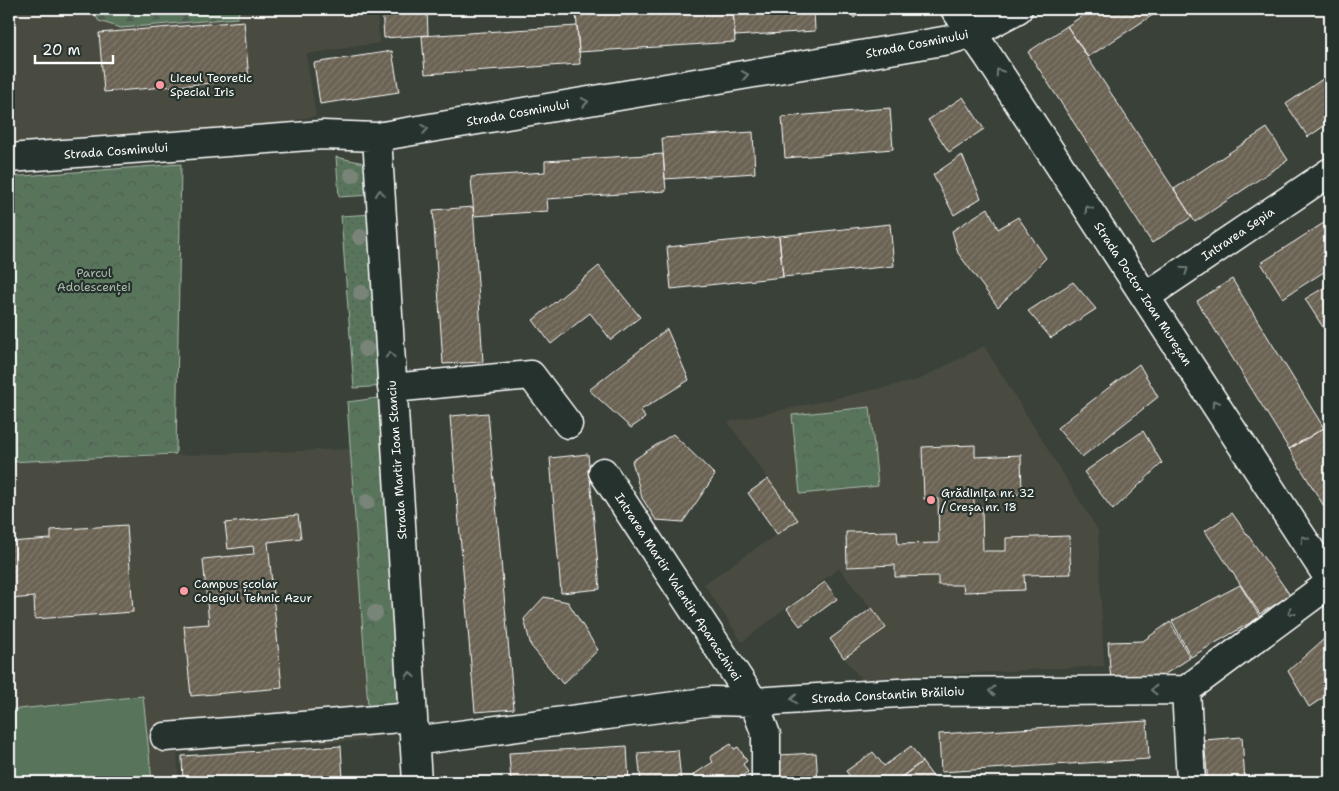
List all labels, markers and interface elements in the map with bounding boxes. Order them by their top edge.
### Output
street label: Strada Cosminului [864,26,970,62]
scale bar [35,32,112,64]
text: 20 m [42,40,81,60]
one-way arrow [996,69,1005,78]
place label: Liceul Teoretic Special Iris [170,70,252,100]
one-way arrow [741,70,749,80]
marker: Liceul Teoretic Special Iris [154,79,166,91]
street label: Strada Cosminului [465,96,571,130]
one-way arrow [581,97,589,108]
one-way arrow [420,125,429,135]
street label: Strada Cosminului [63,139,169,163]
one-way arrow [375,189,386,197]
street label: Intrarea Sepia [1198,203,1278,264]
one-way arrow [1084,205,1094,214]
street label: Strada Doctor Ioan Mureșan [1090,219,1196,369]
park label: Parcul Adolescenței [57,265,131,295]
one-way arrow [1180,267,1189,276]
one-way arrow [385,351,396,359]
street label: Strada Martir Ioan Stanciu [383,380,411,540]
one-way arrow [1211,400,1221,409]
place label: Grădinița nr. 32 / Creșa nr. 18 [941,485,1035,515]
street label: Intrarea Martir Valentin Aparaschivei [611,490,745,684]
marker: Grădinița nr. 32 / Creșa nr. 18 [925,494,937,506]
one-way arrow [1300,536,1310,545]
place label: Campus școlar Colegiul Tehnic Azur [194,576,312,606]
marker: Campus școlar Colegiul Tehnic Azur [178,585,190,597]
one-way arrow [1287,606,1297,615]
one-way arrow [405,670,416,678]
street label: Strada Constantin Brăiloiu [811,683,965,707]
one-way arrow [1150,685,1158,695]
one-way arrow [987,686,995,696]
one-way arrow [790,694,798,705]

